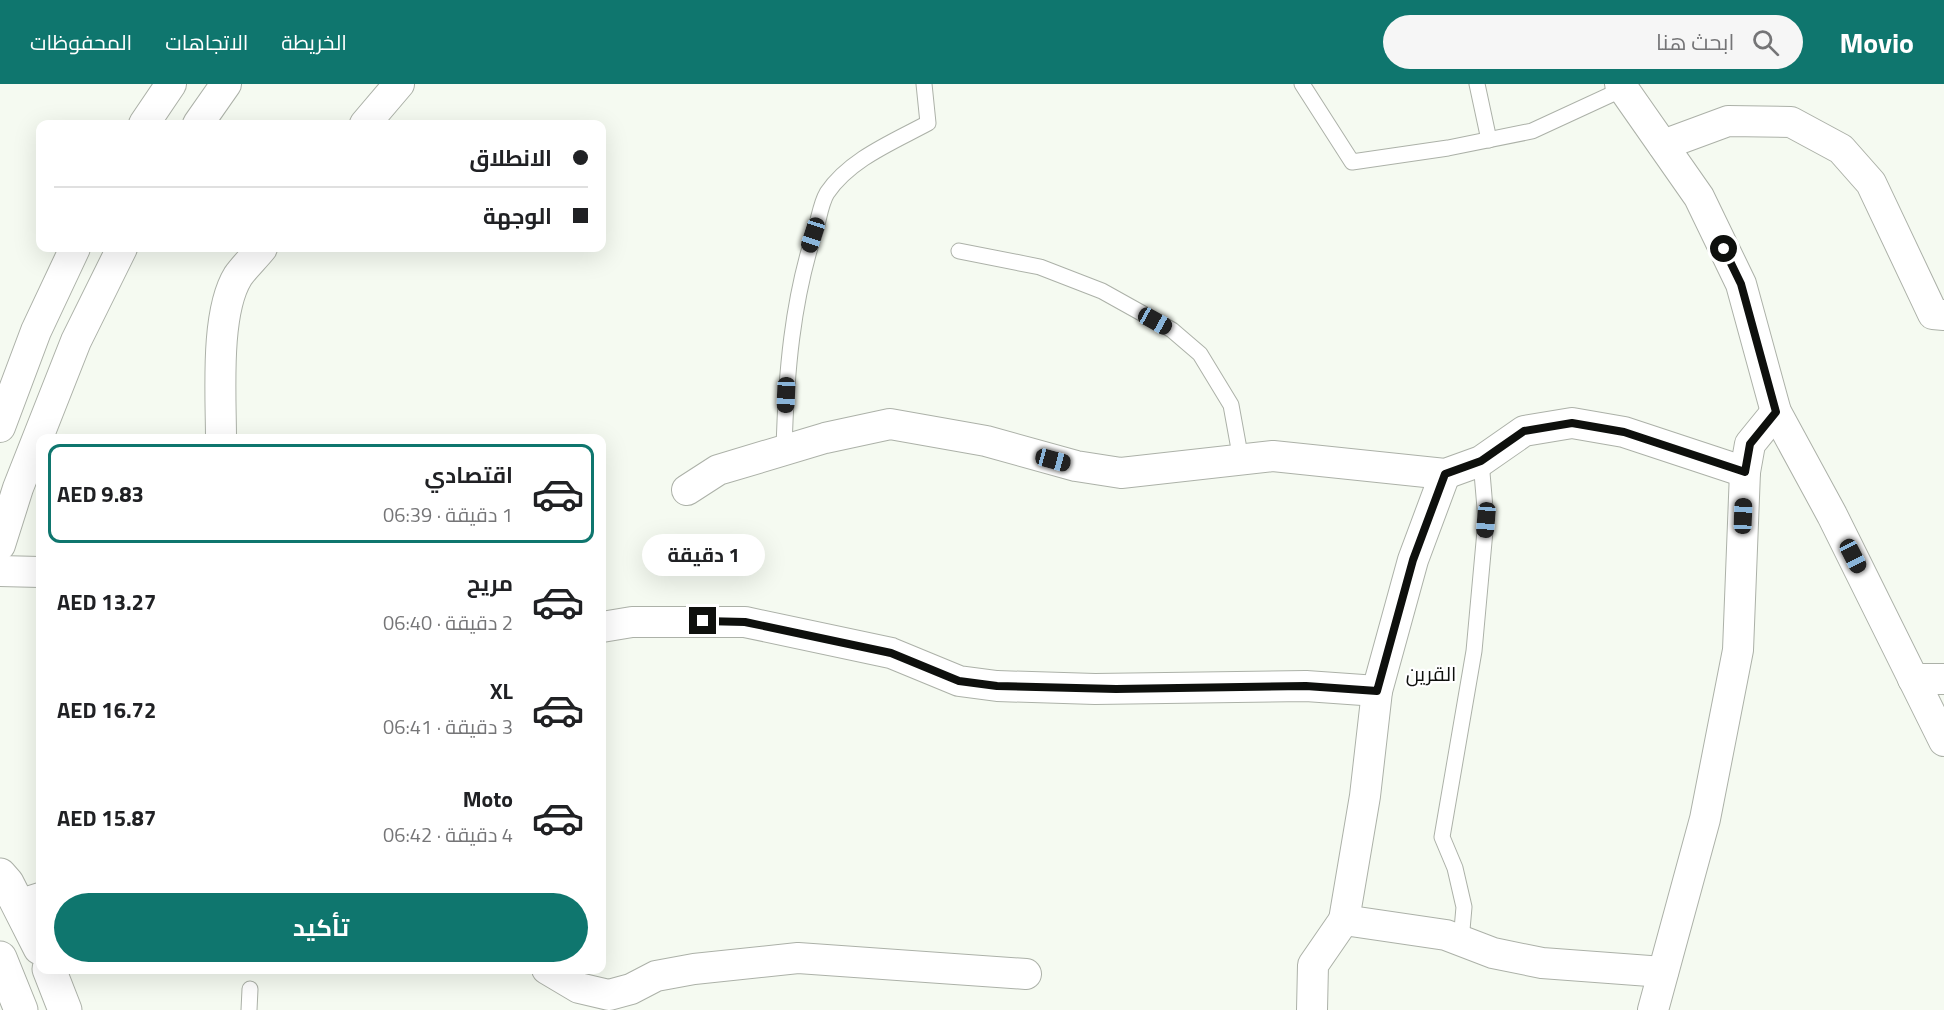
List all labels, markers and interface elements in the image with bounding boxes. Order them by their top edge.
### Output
search box [1383,15,1803,69]
text: Movio [1839,21,1914,64]
text: ابحث هنا [1656,25,1734,59]
text: المحفوظات [30,26,132,58]
text: الاتجاهات [165,26,248,58]
text: الخريطة [281,26,347,58]
icon: search [1749,26,1782,59]
text: الانطلاق [469,141,552,175]
text: الوجهة [483,199,552,233]
car [799,215,827,255]
route start [1710,235,1737,262]
car [1135,304,1175,338]
car [776,377,796,413]
car [1033,447,1073,473]
text: اقتصادي [424,458,513,492]
icon: car [531,467,585,521]
text: AED 9.83 [57,477,144,511]
car [1733,498,1753,534]
text: 1 دقيقة · 06:39 [383,499,513,530]
car [1475,501,1497,539]
callout: 1 دقيقة [642,534,764,576]
car [1837,536,1869,576]
text: 1 دقيقة [667,539,740,570]
text: مريح [467,566,513,600]
icon: car [531,575,585,629]
text: AED 13.27 [57,585,156,619]
text: 2 دقيقة · 06:40 [383,607,513,638]
route end [689,607,716,634]
district label: القرين [1406,658,1456,689]
text: XL [490,674,513,708]
icon: car [531,683,585,737]
text: AED 16.72 [57,693,156,727]
text: 3 دقيقة · 06:41 [383,711,513,742]
text: Moto [463,782,513,816]
icon: car [531,791,585,845]
text: AED 15.87 [57,801,156,835]
text: 4 دقيقة · 06:42 [383,819,513,850]
button: تأكيد [54,893,588,962]

